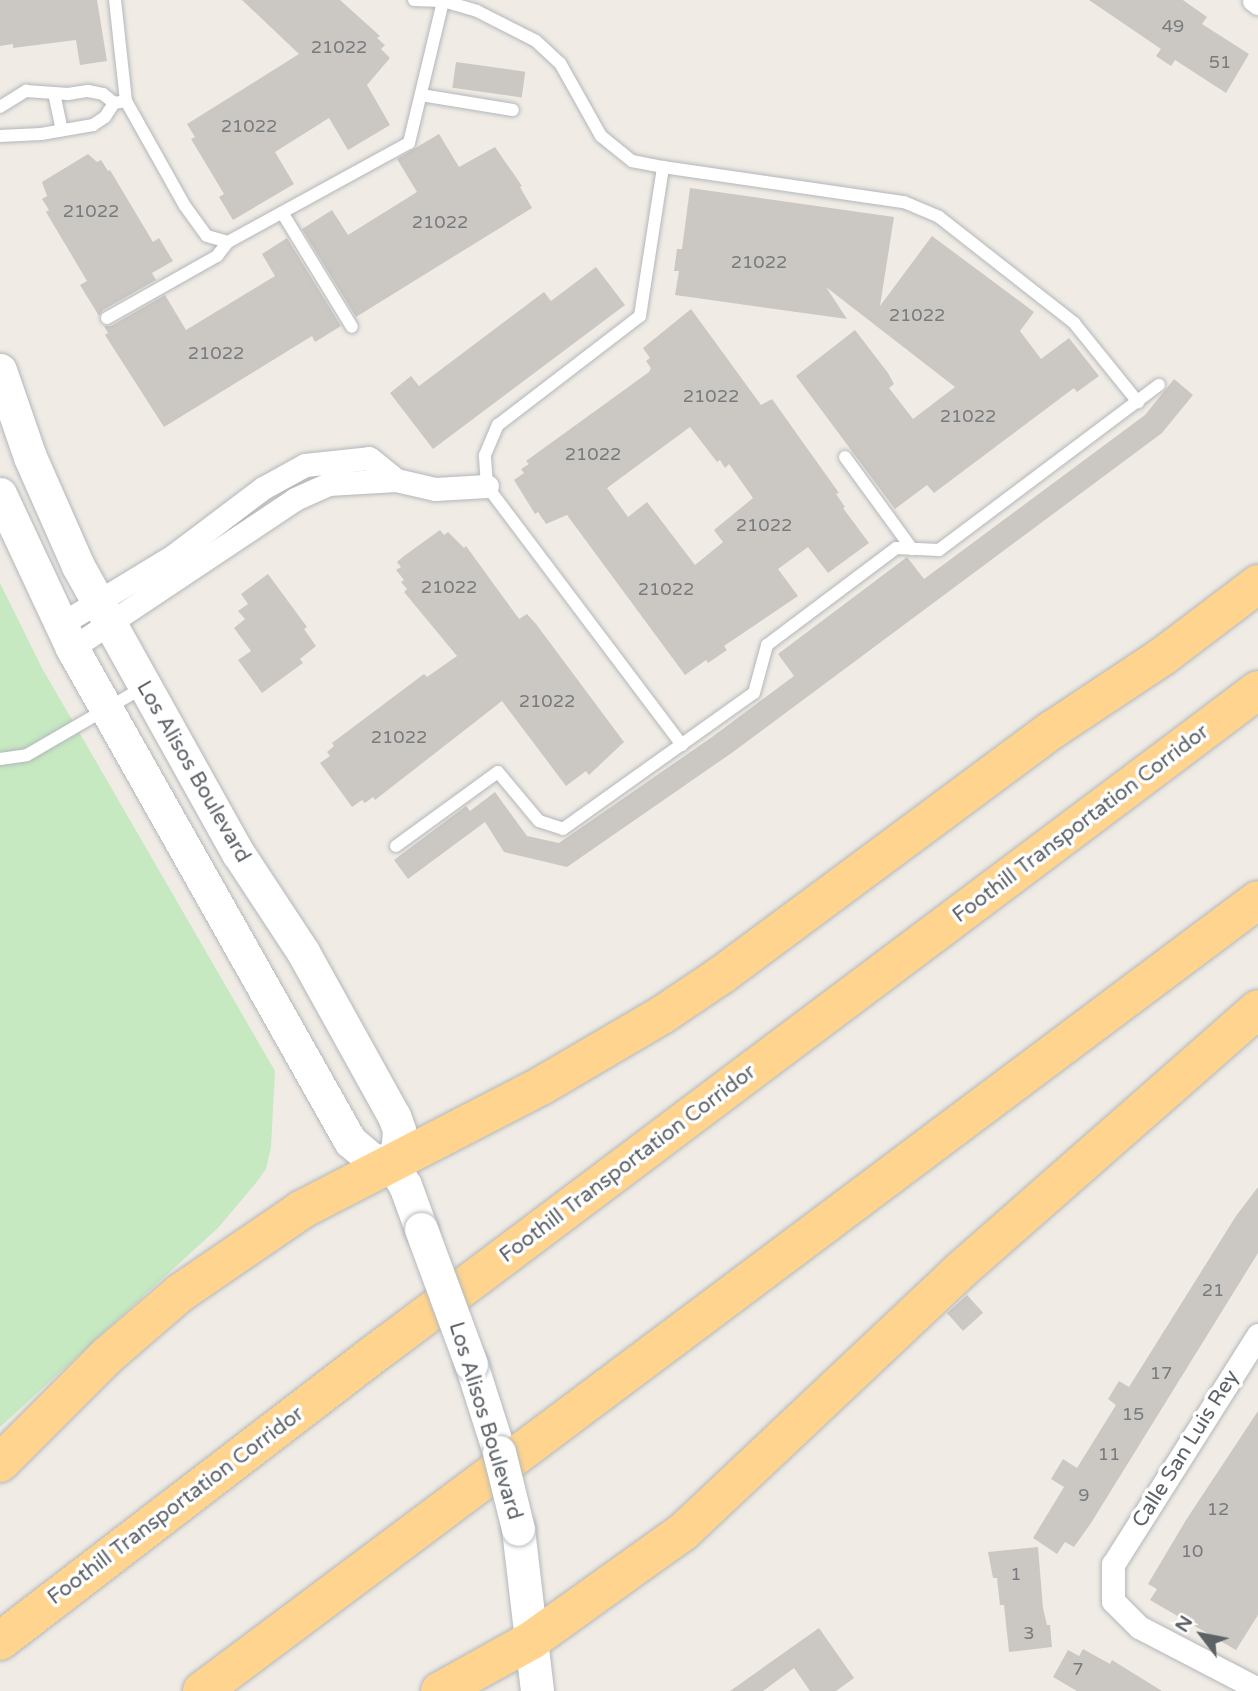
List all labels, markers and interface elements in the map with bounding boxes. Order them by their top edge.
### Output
house number: 49 [1162,15,1184,37]
house number: 21022 [311,36,367,58]
house number: 51 [1209,51,1231,73]
house number: 21022 [221,115,277,137]
house number: 21022 [63,200,119,222]
house number: 21022 [412,211,468,233]
house number: 21022 [731,251,787,273]
house number: 21022 [889,304,945,326]
house number: 21022 [188,342,244,364]
house number: 21022 [683,385,739,407]
house number: 21022 [940,405,996,427]
house number: 21022 [565,443,621,465]
house number: 21022 [736,514,792,536]
house number: 21022 [421,576,477,598]
house number: 21022 [638,578,694,600]
street label: Los Alisos Boulevard [131,677,255,867]
house number: 21022 [519,690,575,712]
street label: Foothill Transportation Corridor [948,719,1214,929]
house number: 21022 [371,726,427,748]
street label: Foothill Transportation Corridor [495,1059,761,1269]
house number: 21 [1202,1279,1224,1301]
street label: Los Alisos Boulevard [443,1319,527,1523]
house number: 17 [1150,1362,1172,1384]
street label: Calle San Luis Rey [1127,1366,1245,1532]
street label: Foothill Transportation Corridor [43,1401,309,1611]
house number: 15 [1122,1403,1144,1425]
house number: 11 [1098,1443,1120,1465]
house number: 9 [1078,1484,1090,1506]
house number: 12 [1207,1498,1229,1520]
house number: 10 [1181,1540,1203,1562]
house number: 1 [1010,1563,1022,1585]
north arrow [1167,1600,1237,1670]
text: N [1171,1612,1198,1636]
house number: 3 [1023,1622,1035,1644]
house number: 7 [1072,1658,1084,1680]

